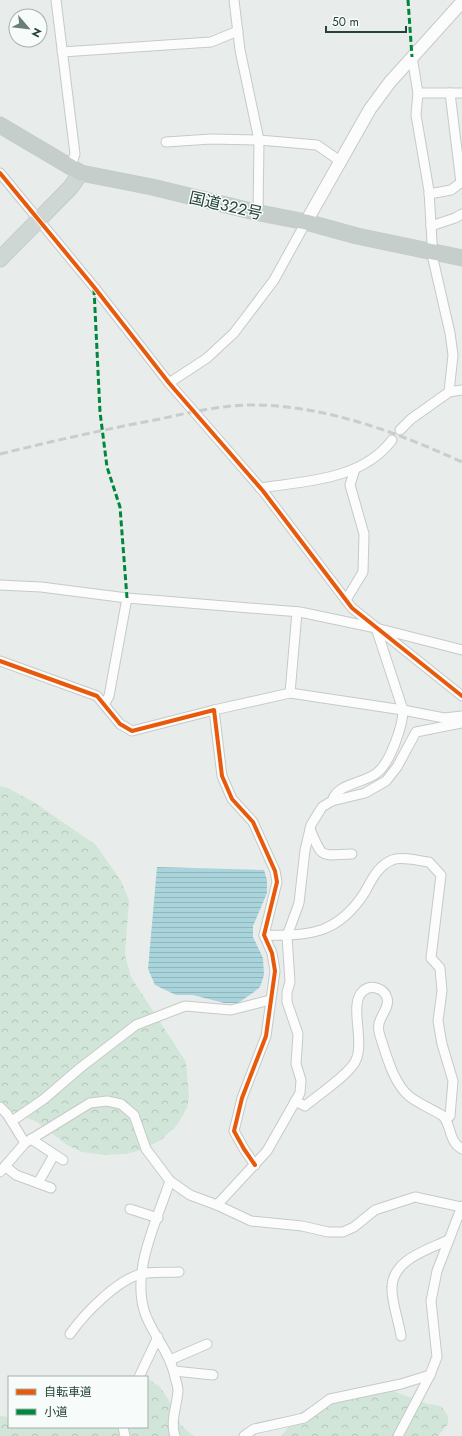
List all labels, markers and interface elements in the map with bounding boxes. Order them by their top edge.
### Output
north arrow [8,8,48,48]
scale bar [326,8,406,34]
text: 50 m [332,13,359,31]
text: N [28,25,46,40]
street label: 国道322号 [187,186,265,225]
legend [8,1376,148,1428]
text: 自転車道 [44,1383,92,1401]
text: 小道 [44,1403,68,1421]

